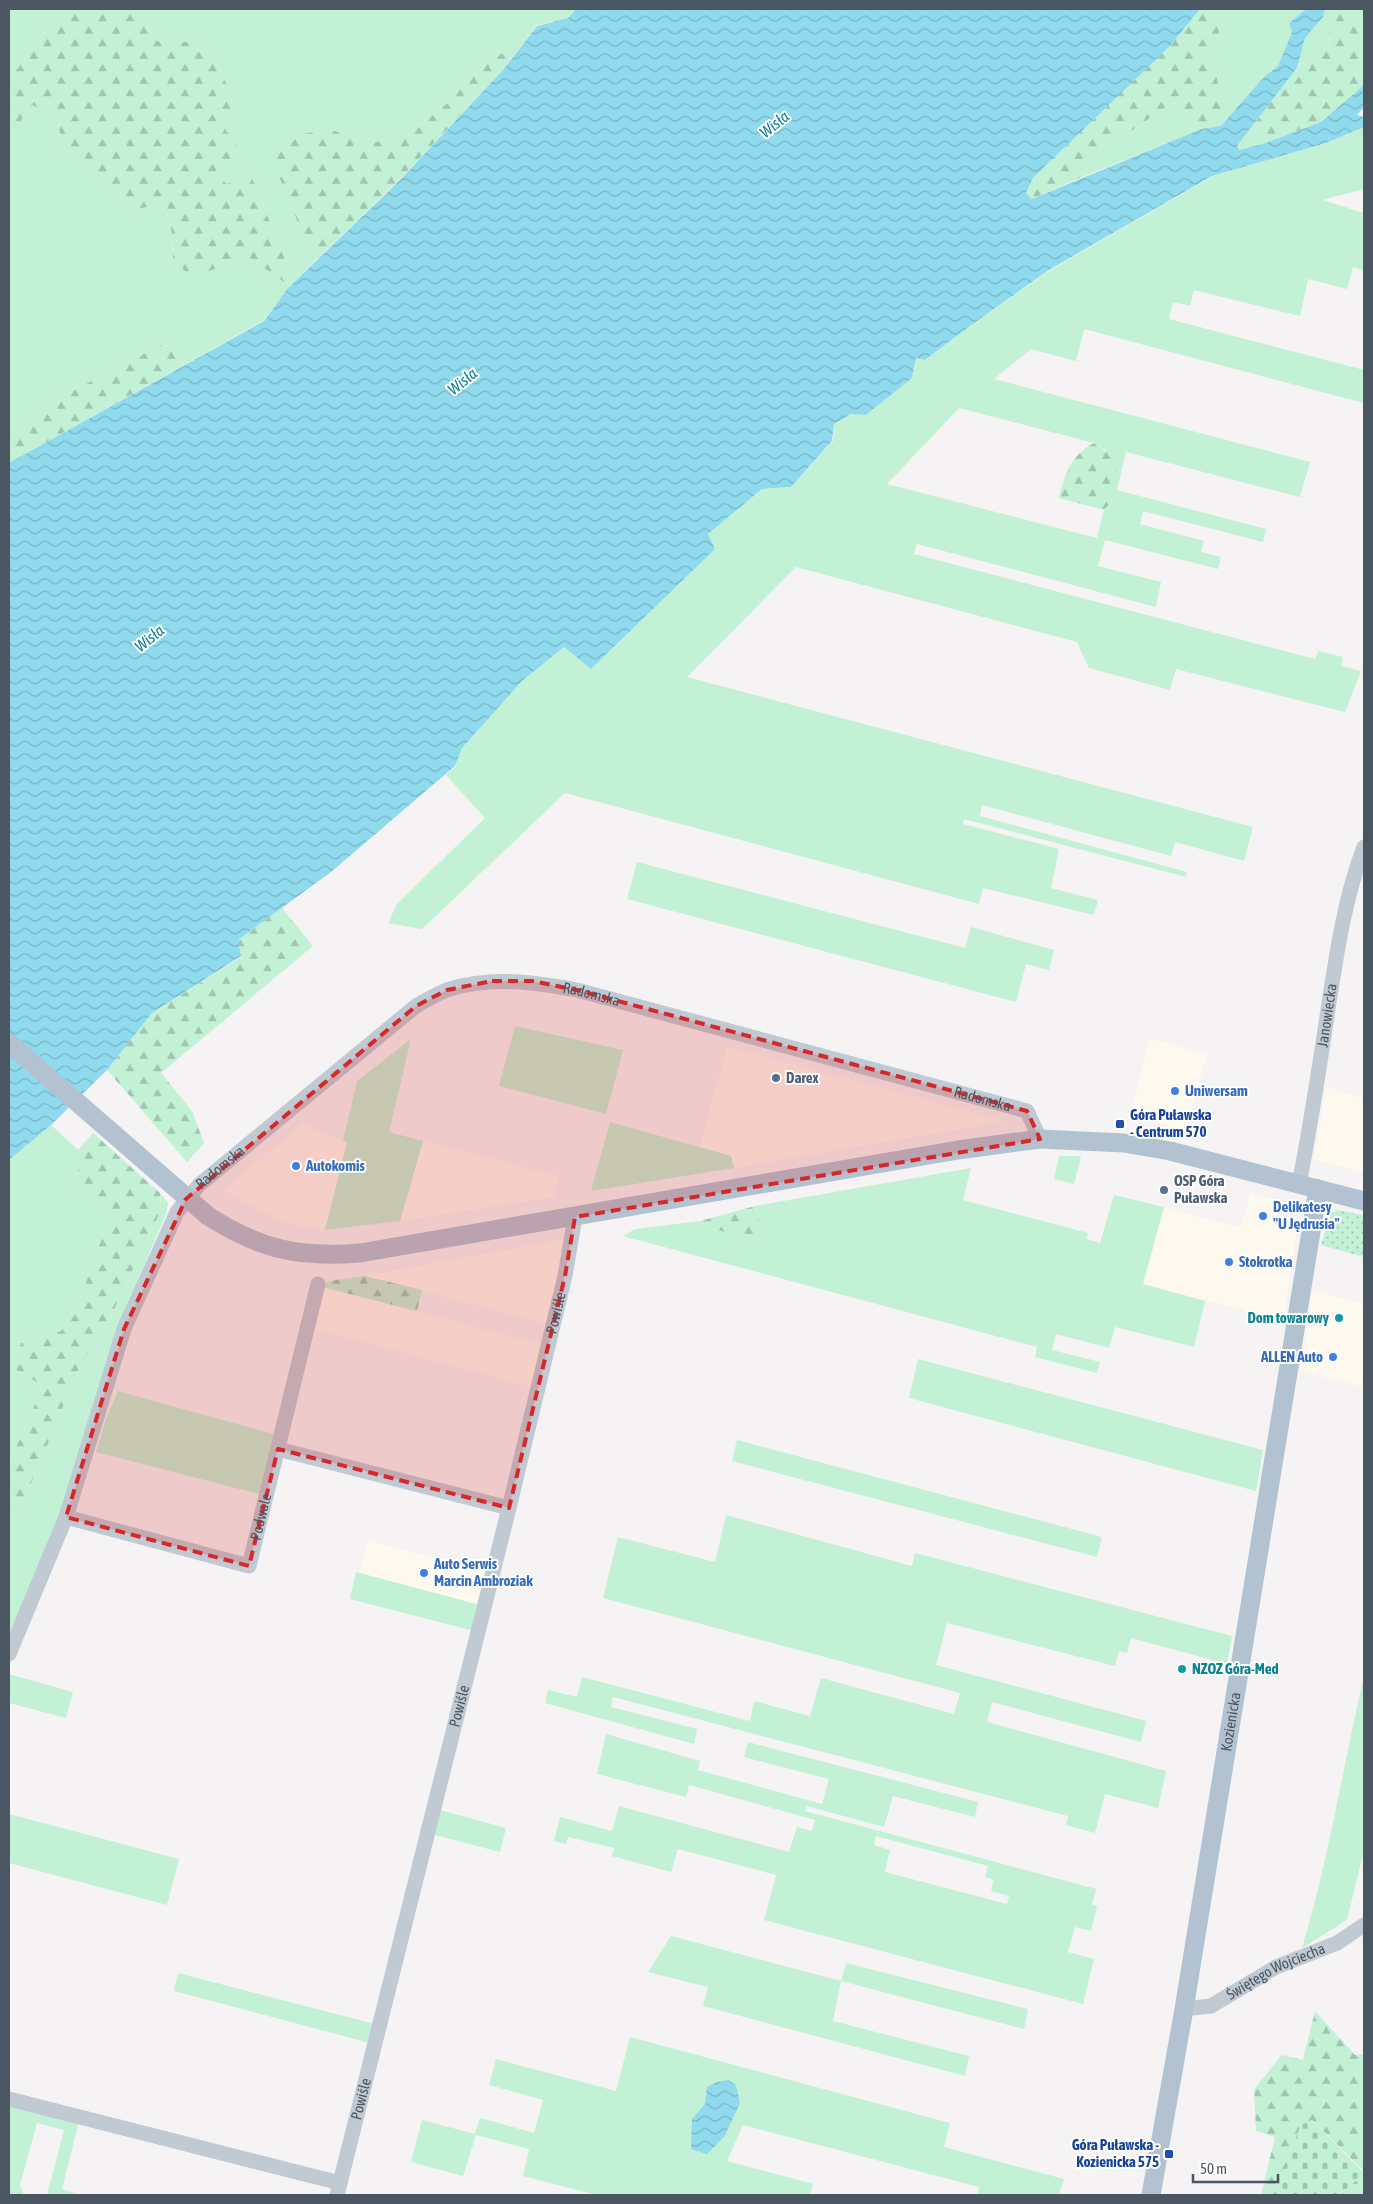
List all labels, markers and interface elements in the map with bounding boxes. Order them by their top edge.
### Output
water label: Wisła [756,106,793,141]
water label: Wisła [444,363,481,398]
water label: Wisła [131,620,168,655]
street label: Radomska [562,979,622,1009]
street label: Janowiecka [1314,982,1340,1048]
place label: Darex [786,1069,819,1086]
marker: Darex [770,1072,782,1084]
place label: Uniwersam [1185,1082,1248,1099]
street label: Radomska [952,1083,1013,1114]
marker: Uniwersam [1169,1085,1181,1097]
place label: Góra Puławska - Centrum 570 [1130,1106,1212,1140]
marker: Góra Puławska - Centrum 570 [1114,1118,1126,1130]
street label: Radomska [192,1142,248,1192]
place label: Autokomis [305,1157,365,1174]
marker: Autokomis [290,1160,302,1172]
place label: OSP Góra Puławska [1174,1172,1227,1206]
marker: OSP Góra Puławska [1158,1184,1170,1196]
place label: Delikatesy "U Jędrusia" [1273,1198,1340,1232]
marker: Delikatesy "U Jędrusia" [1257,1210,1269,1222]
place label: Stokrotka [1239,1253,1293,1270]
marker: Stokrotka [1223,1256,1235,1268]
street label: Powiśle [542,1290,569,1335]
place label: Dom towarowy [1247,1309,1330,1326]
marker: Dom towarowy [1333,1312,1345,1324]
place label: ALLEN Auto [1260,1348,1323,1365]
marker: ALLEN Auto [1327,1351,1339,1363]
street label: Podwale [247,1491,275,1542]
place label: Auto Serwis Marcin Ambroziak [433,1555,533,1589]
marker: Auto Serwis Marcin Ambroziak [418,1567,430,1579]
place label: NZOZ Góra-Med [1192,1660,1279,1677]
marker: NZOZ Góra-Med [1176,1663,1188,1675]
street label: Powiśle [446,1683,472,1729]
street label: Kozienicka [1217,1691,1244,1752]
street label: Świętego Wojciecha [1223,1940,1327,2003]
street label: Powiśle [347,2076,374,2122]
place label: Góra Puławska - Kozienicka 575 [1072,2136,1159,2170]
marker: Góra Puławska - Kozienicka 575 [1163,2148,1175,2160]
scale bar [1193,2152,1278,2184]
text: 50 m [1200,2160,1227,2177]

